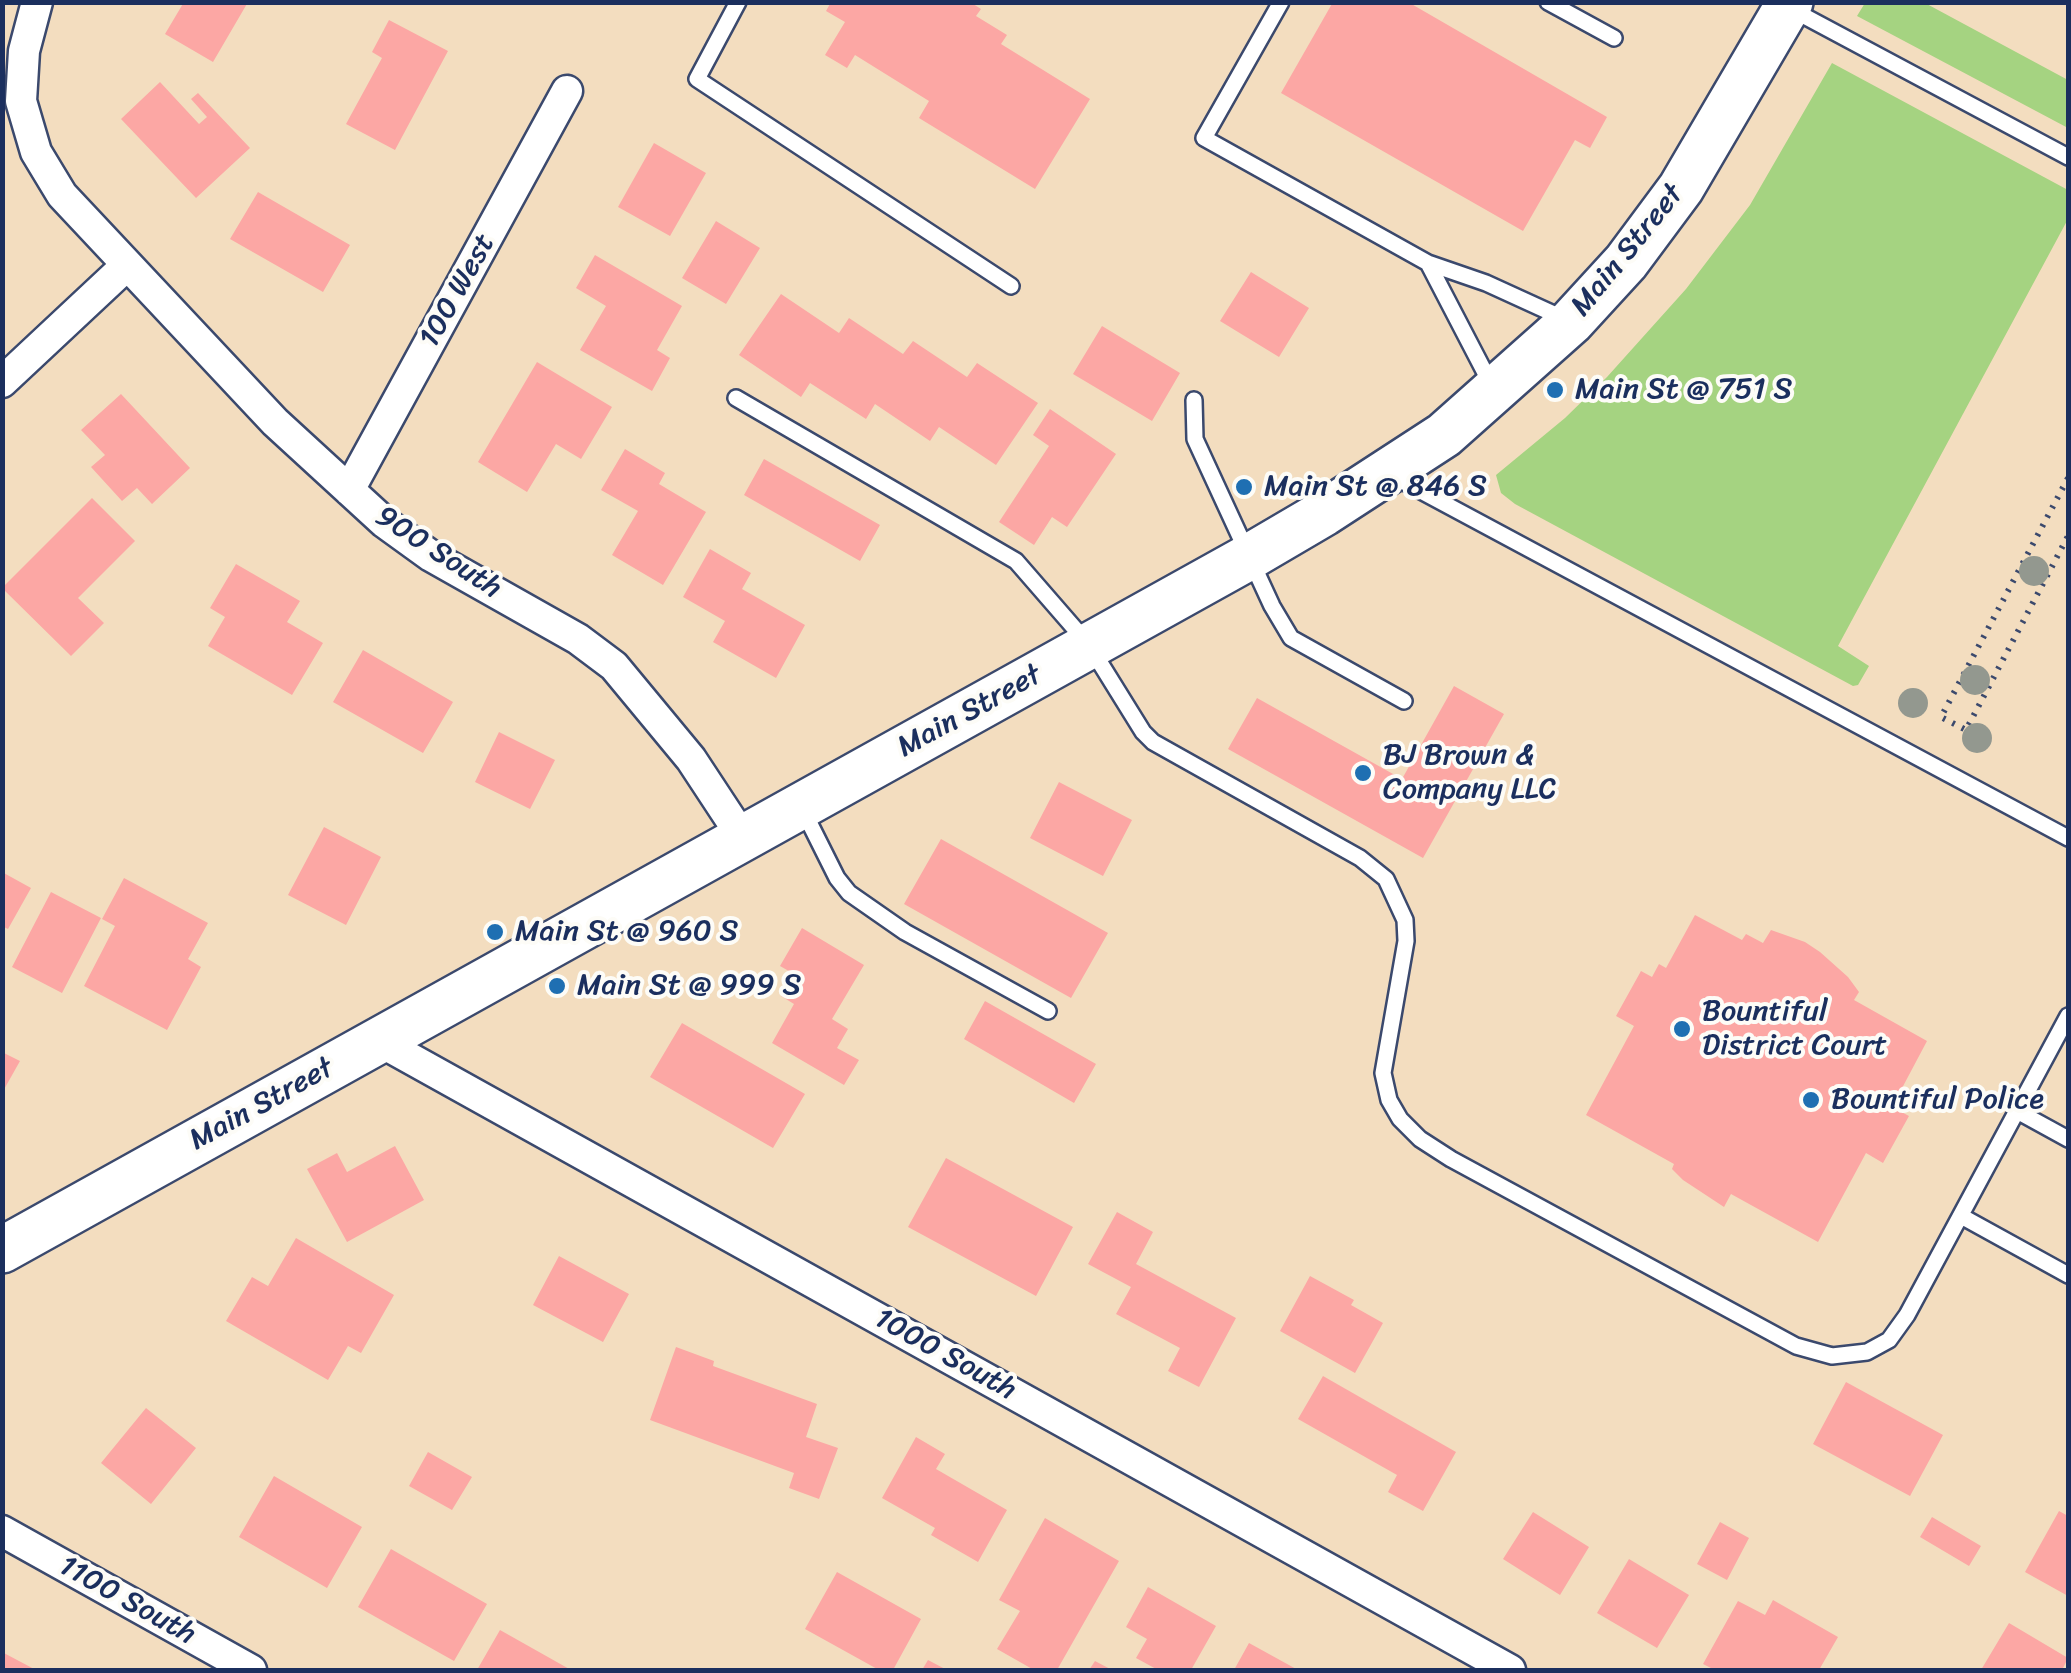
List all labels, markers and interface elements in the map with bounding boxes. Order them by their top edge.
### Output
street label: Main Street [1564,178,1692,324]
street label: 100 West [412,228,504,354]
place label: Main St @ 751 S [1575,372,1792,408]
marker: Main St @ 751 S [1544,379,1566,401]
place label: Main St @ 846 S [1264,469,1487,505]
marker: Main St @ 846 S [1233,476,1255,498]
street label: 900 South [368,499,508,607]
street label: Main Street [892,658,1048,766]
place label: BJ Brown & Company LLC [1383,738,1556,808]
marker: BJ Brown & Company LLC [1352,762,1374,784]
place label: Main St @ 960 S [515,914,738,950]
marker: Main St @ 960 S [484,921,506,943]
place label: Main St @ 999 S [577,968,801,1004]
marker: Main St @ 999 S [546,975,568,997]
place label: Bountiful District Court [1702,994,1887,1064]
marker: Bountiful District Court [1671,1018,1693,1040]
street label: Main Street [184,1051,340,1159]
place label: Bountiful Police [1831,1082,2044,1118]
marker: Bountiful Police [1800,1089,1822,1111]
street label: 1000 South [868,1301,1022,1409]
street label: 1100 South [52,1549,202,1653]

